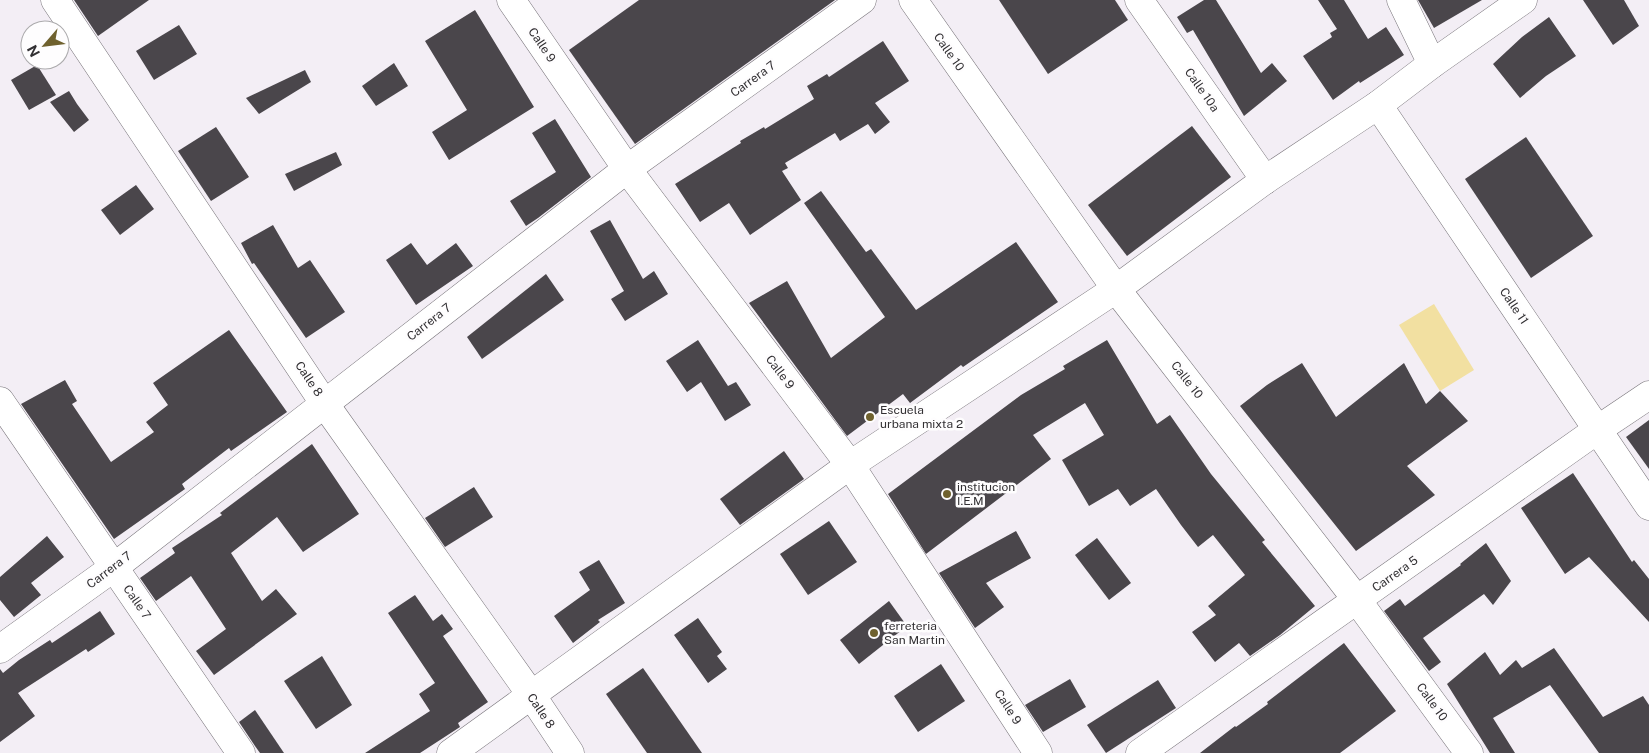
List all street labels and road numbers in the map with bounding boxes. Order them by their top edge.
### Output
street label: Calle 9 [525,25,559,65]
street label: Calle 10 [931,30,967,74]
street label: Carrera 7 [728,58,778,100]
street label: Calle 10a [1182,65,1222,115]
street label: Calle 11 [1497,285,1531,327]
street label: Carrera 7 [404,300,454,344]
street label: Calle 9 [763,352,797,392]
street label: Calle 8 [292,359,326,399]
street label: Calle 10 [1168,359,1206,401]
street label: Carrera 7 [84,549,134,591]
street label: Carrera 5 [1369,553,1421,595]
street label: Calle 7 [120,582,154,622]
street label: Calle 10 [1414,680,1450,724]
street label: Calle 9 [992,687,1024,727]
street label: Calle 8 [524,691,558,731]

